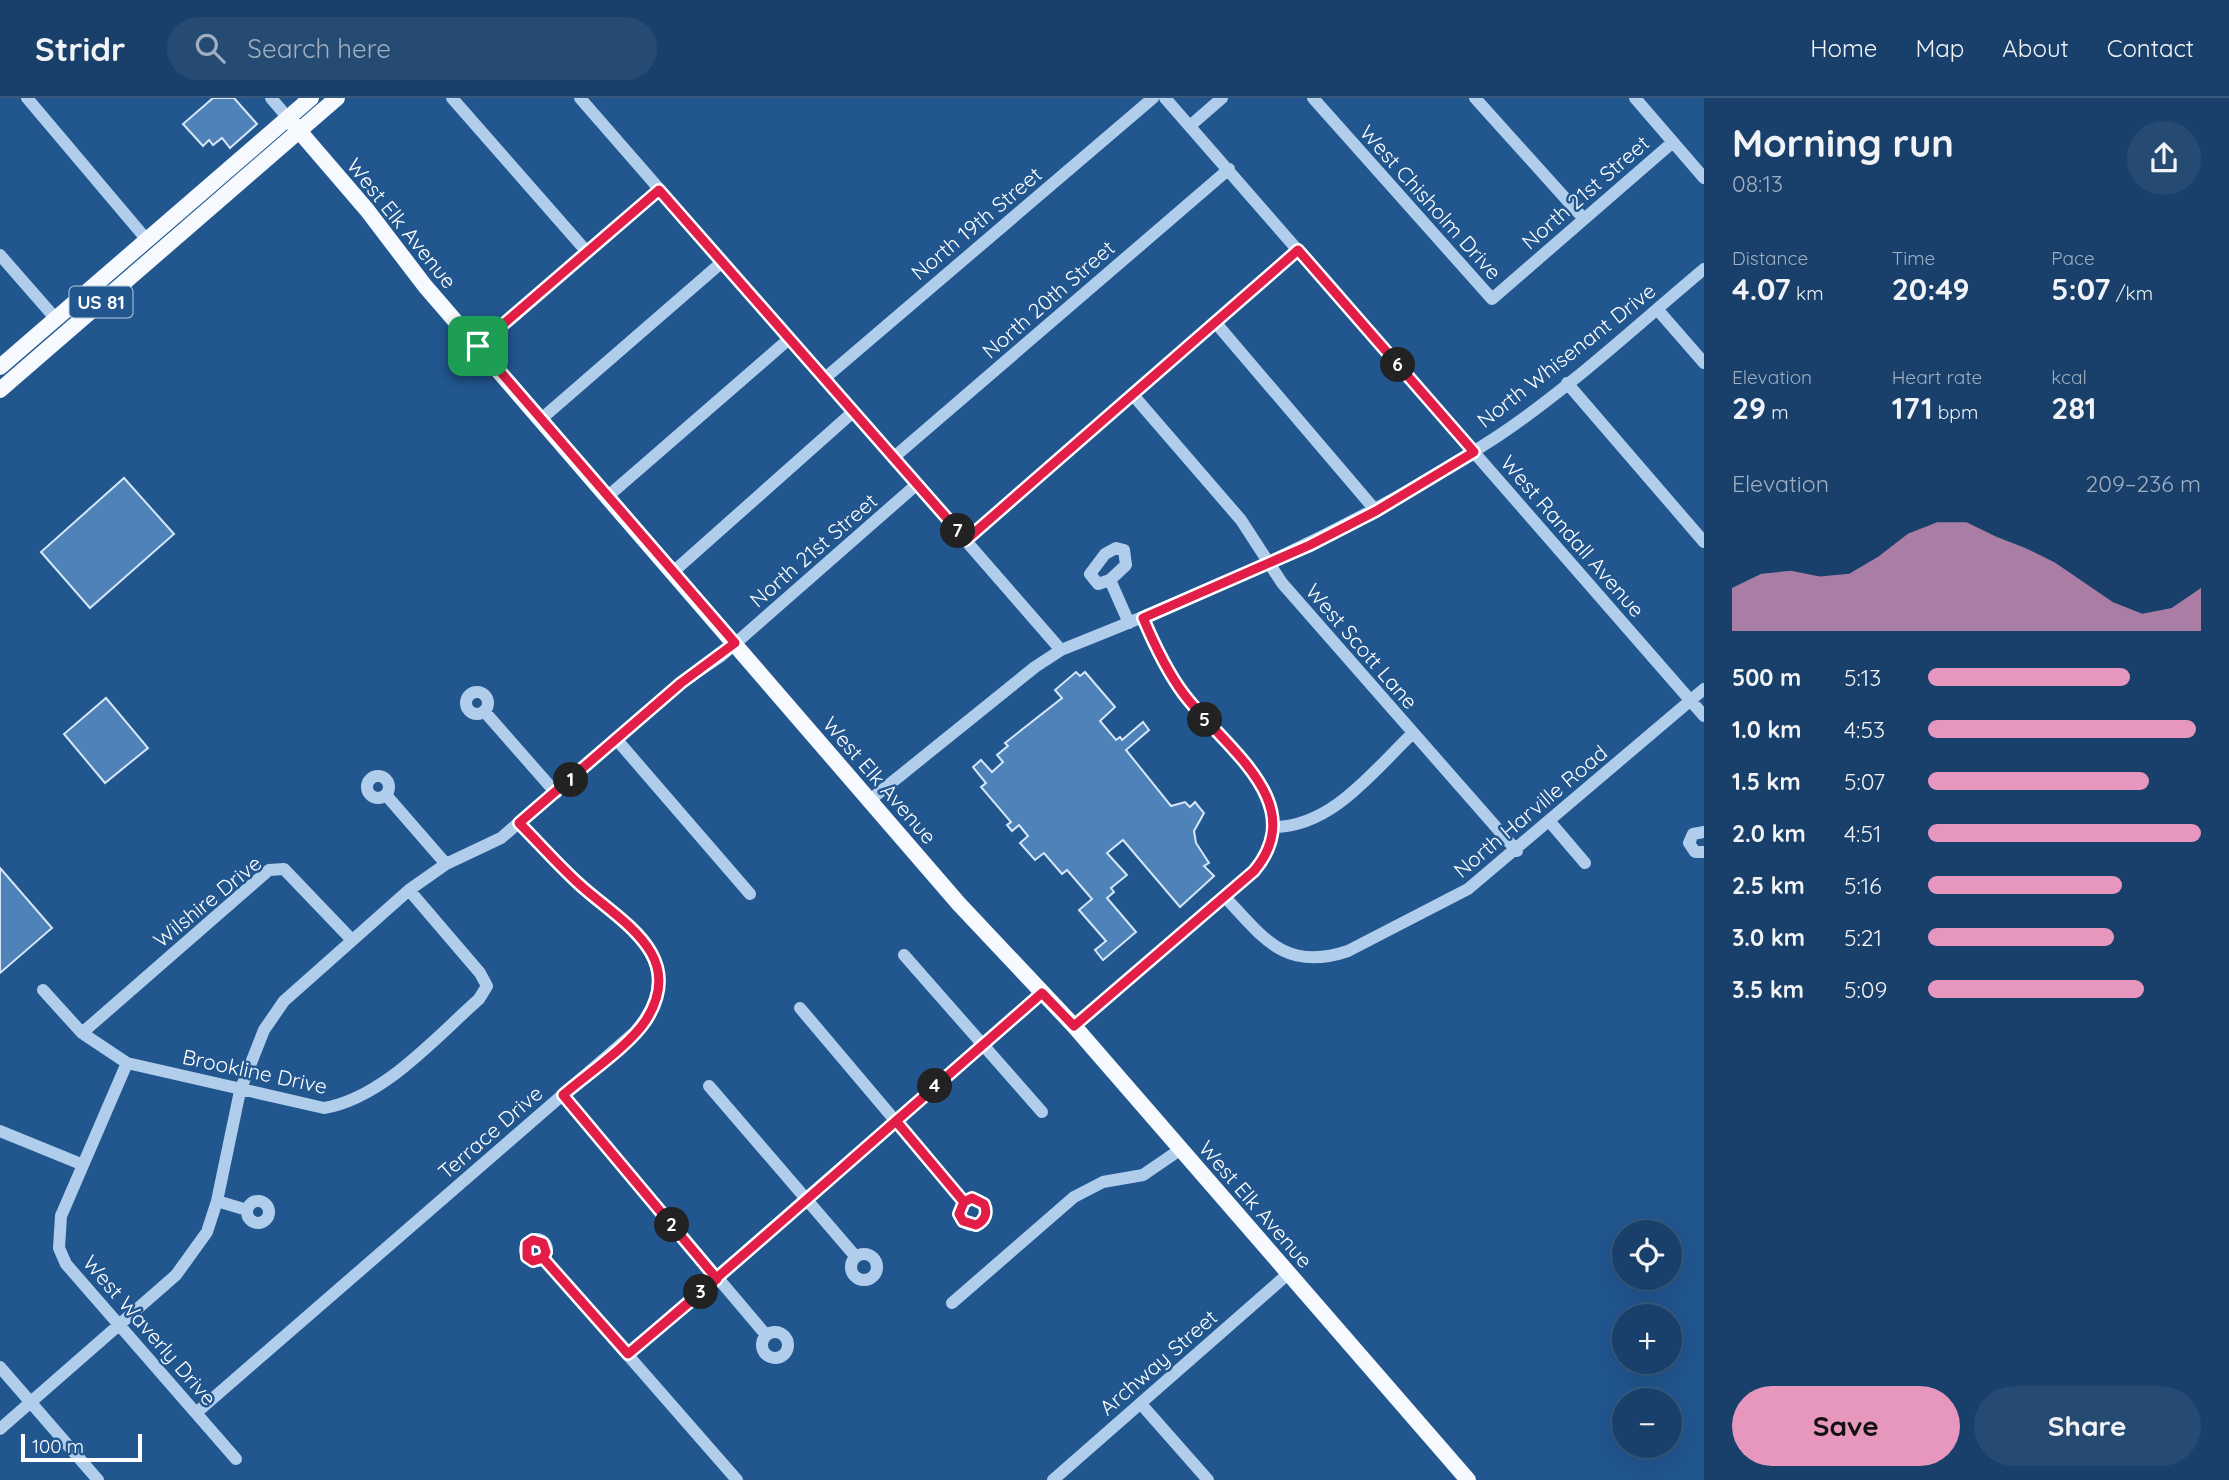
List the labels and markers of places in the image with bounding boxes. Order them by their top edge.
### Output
pin [448,316,508,376]
pin: 6 [1380,348,1416,382]
pin: 7 [940,514,976,548]
pin: 5 [1188,702,1222,738]
pin: 1 [554,762,588,798]
pin: 4 [918,1068,953,1104]
pin: 2 [654,1208,690,1242]
pin: 3 [684,1274,718,1310]

